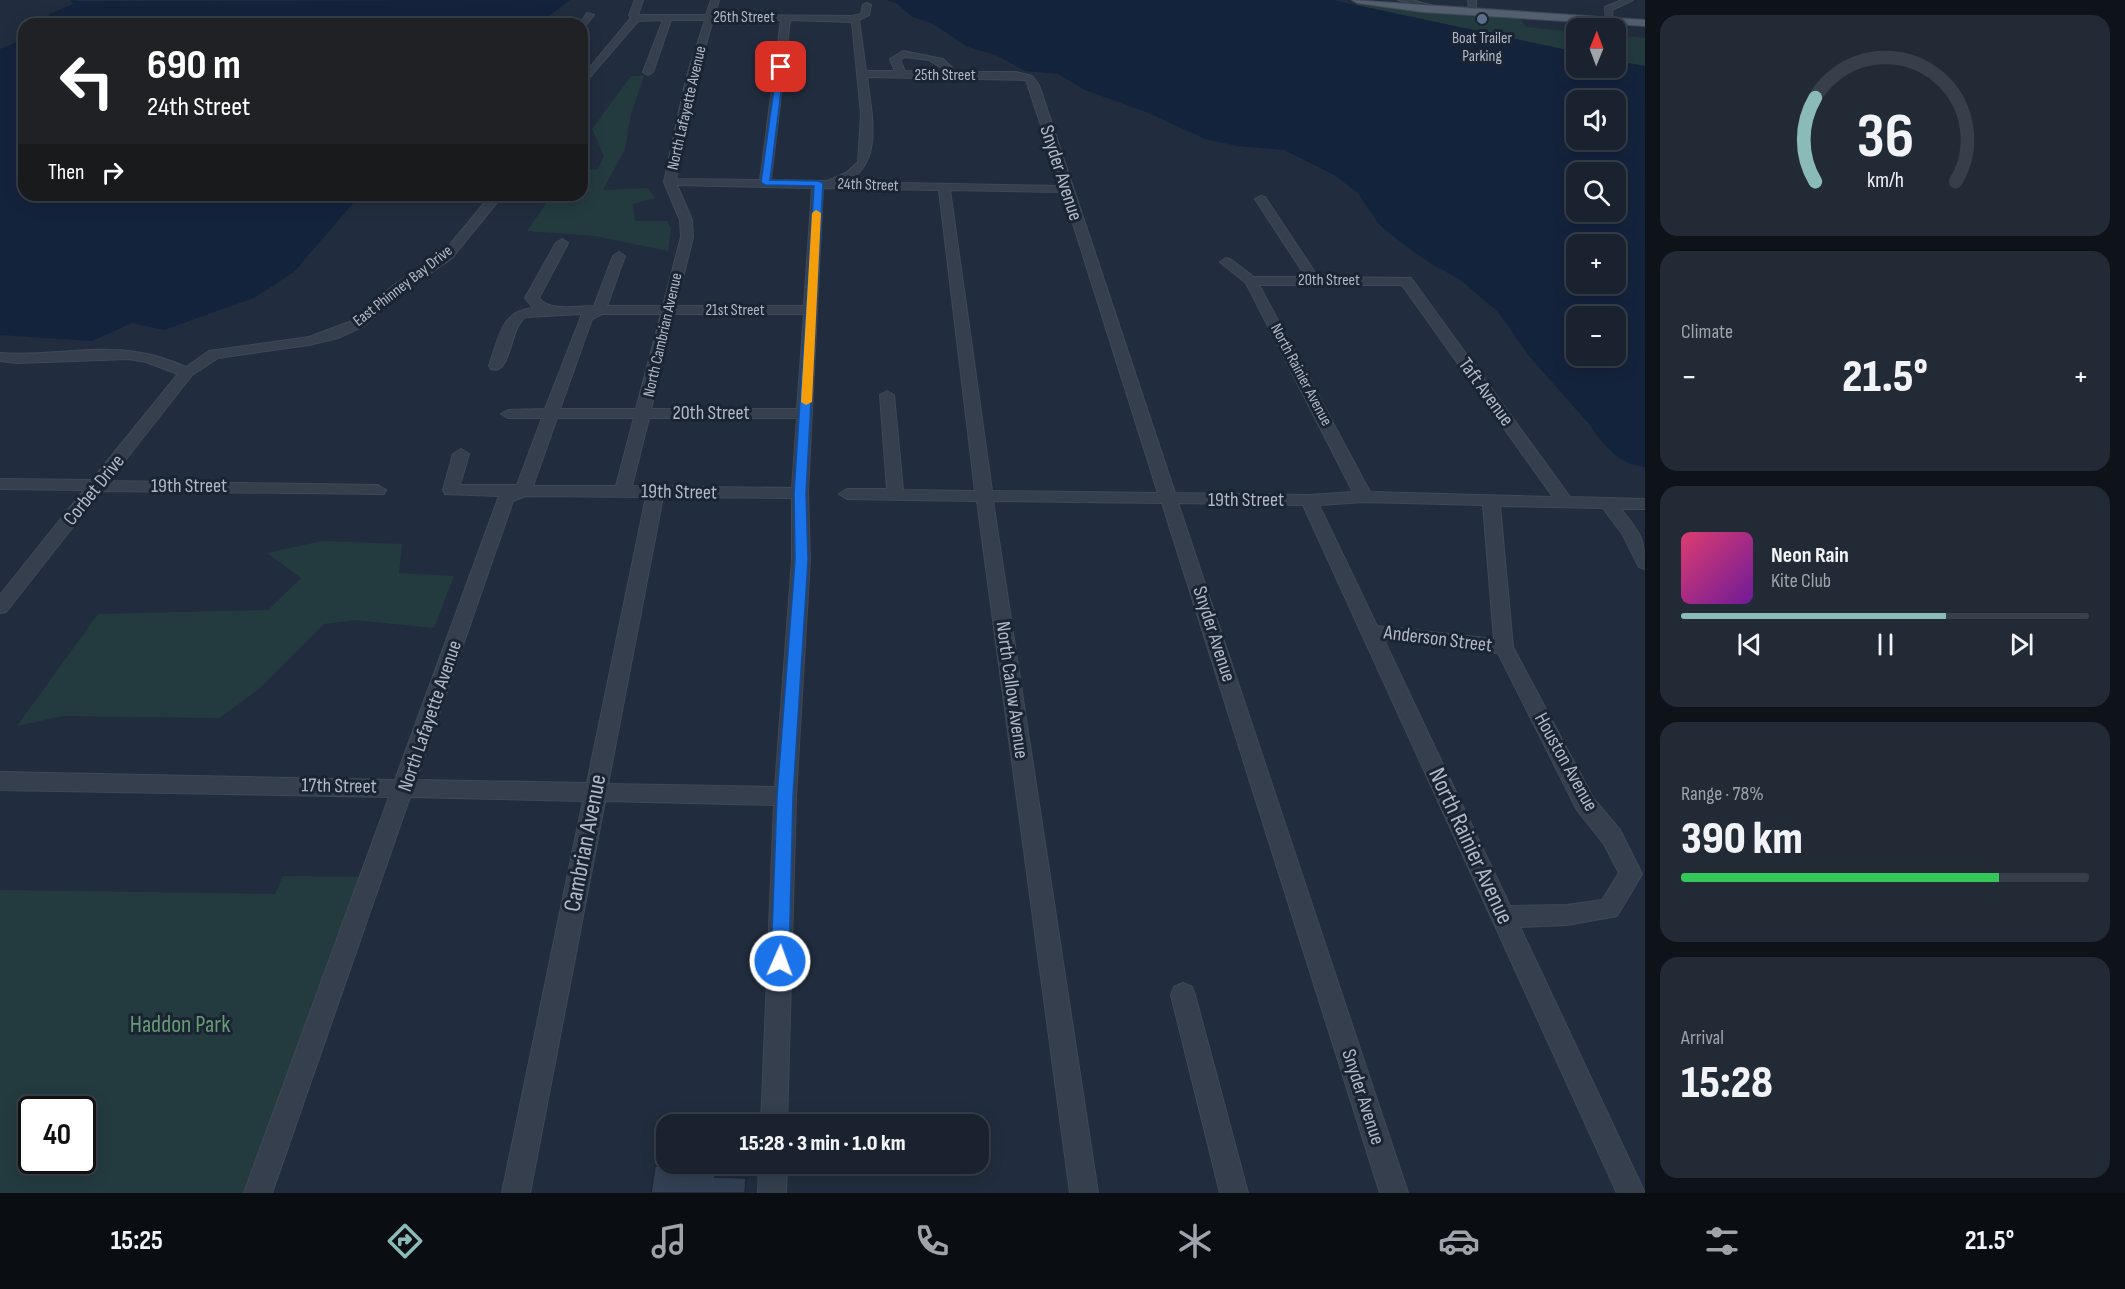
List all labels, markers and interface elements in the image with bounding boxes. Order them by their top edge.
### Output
street label: 26th Street [713,8,775,27]
marker: Boat Trailer Parking [1475,12,1489,26]
north arrow [1566,18,1626,78]
map controls [1566,18,1626,366]
place label: Boat Trailer Parking [1452,29,1512,66]
text: 690 m [147,40,241,91]
pin [755,41,806,92]
icon: left [48,42,126,120]
street label: North Lafayette Avenue [664,44,710,172]
icon: arrive [764,50,797,83]
street label: 25th Street [914,66,976,85]
button: sound [1566,90,1626,150]
text: 24th Street [147,91,250,123]
text: 36 [1856,100,1914,175]
street label: Snyder Avenue [1034,122,1088,224]
icon: right [96,156,129,189]
text: Then [48,159,84,186]
button: search [1566,162,1626,222]
text: km/h [1866,169,1904,194]
street label: 24th Street [837,174,899,196]
button: + [1566,234,1626,294]
street label: East Phinney Bay Drive [350,241,456,331]
street label: North Cambrian Avenue [639,271,687,399]
street label: 20th Street [1298,271,1360,290]
street label: 21st Street [705,301,765,320]
button: − [1566,306,1626,366]
text: Climate [1681,320,1733,344]
street label: North Rainier Avenue [1266,321,1336,429]
text: 21.5° [1842,350,1928,405]
street label: Taft Avenue [1453,353,1519,431]
text: − [1681,357,1697,397]
text: + [2073,357,2089,397]
street label: 20th Street [672,401,750,425]
street label: Corbet Drive [58,450,130,530]
street label: 19th Street [151,474,227,498]
street label: 19th Street [641,479,717,505]
street label: 19th Street [1208,488,1284,512]
text: Neon Rain [1771,542,1849,569]
text: Kite Club [1771,569,1831,593]
street label: Snyder Avenue [1187,583,1241,685]
street label: North Callow Avenue [990,620,1034,760]
street label: Anderson Street [1382,620,1493,658]
icon: previous [1733,628,1766,661]
icon: pause [1869,628,1902,661]
icon: next [2005,628,2038,661]
street label: North Lafayette Avenue [393,637,467,795]
street label: Houston Avenue [1529,709,1603,815]
street label: North Rainier Avenue [1422,763,1520,929]
street label: Cambrian Avenue [557,772,613,914]
street label: 17th Street [301,773,377,799]
text: Range · 78% [1681,782,1764,806]
text: 390 km [1681,812,1803,867]
position arrow [748,929,812,993]
park label: Haddon Park [130,1010,230,1039]
text: Arrival [1681,1026,1724,1050]
street label: Snyder Avenue [1336,1046,1390,1148]
text: 15:28 [1681,1056,1773,1111]
speed limit sign: 40 [18,1096,96,1174]
text: 15:28 · 3 min · 1.0 km [740,1130,905,1157]
icon: directions [384,1220,426,1262]
icon: music [648,1220,690,1262]
icon: phone [911,1220,953,1262]
icon: climate [1174,1220,1216,1262]
icon: car [1438,1220,1480,1262]
icon: filters [1701,1220,1743,1262]
text: 15:25 [111,1225,163,1257]
text: 21.5° [1965,1225,2014,1257]

